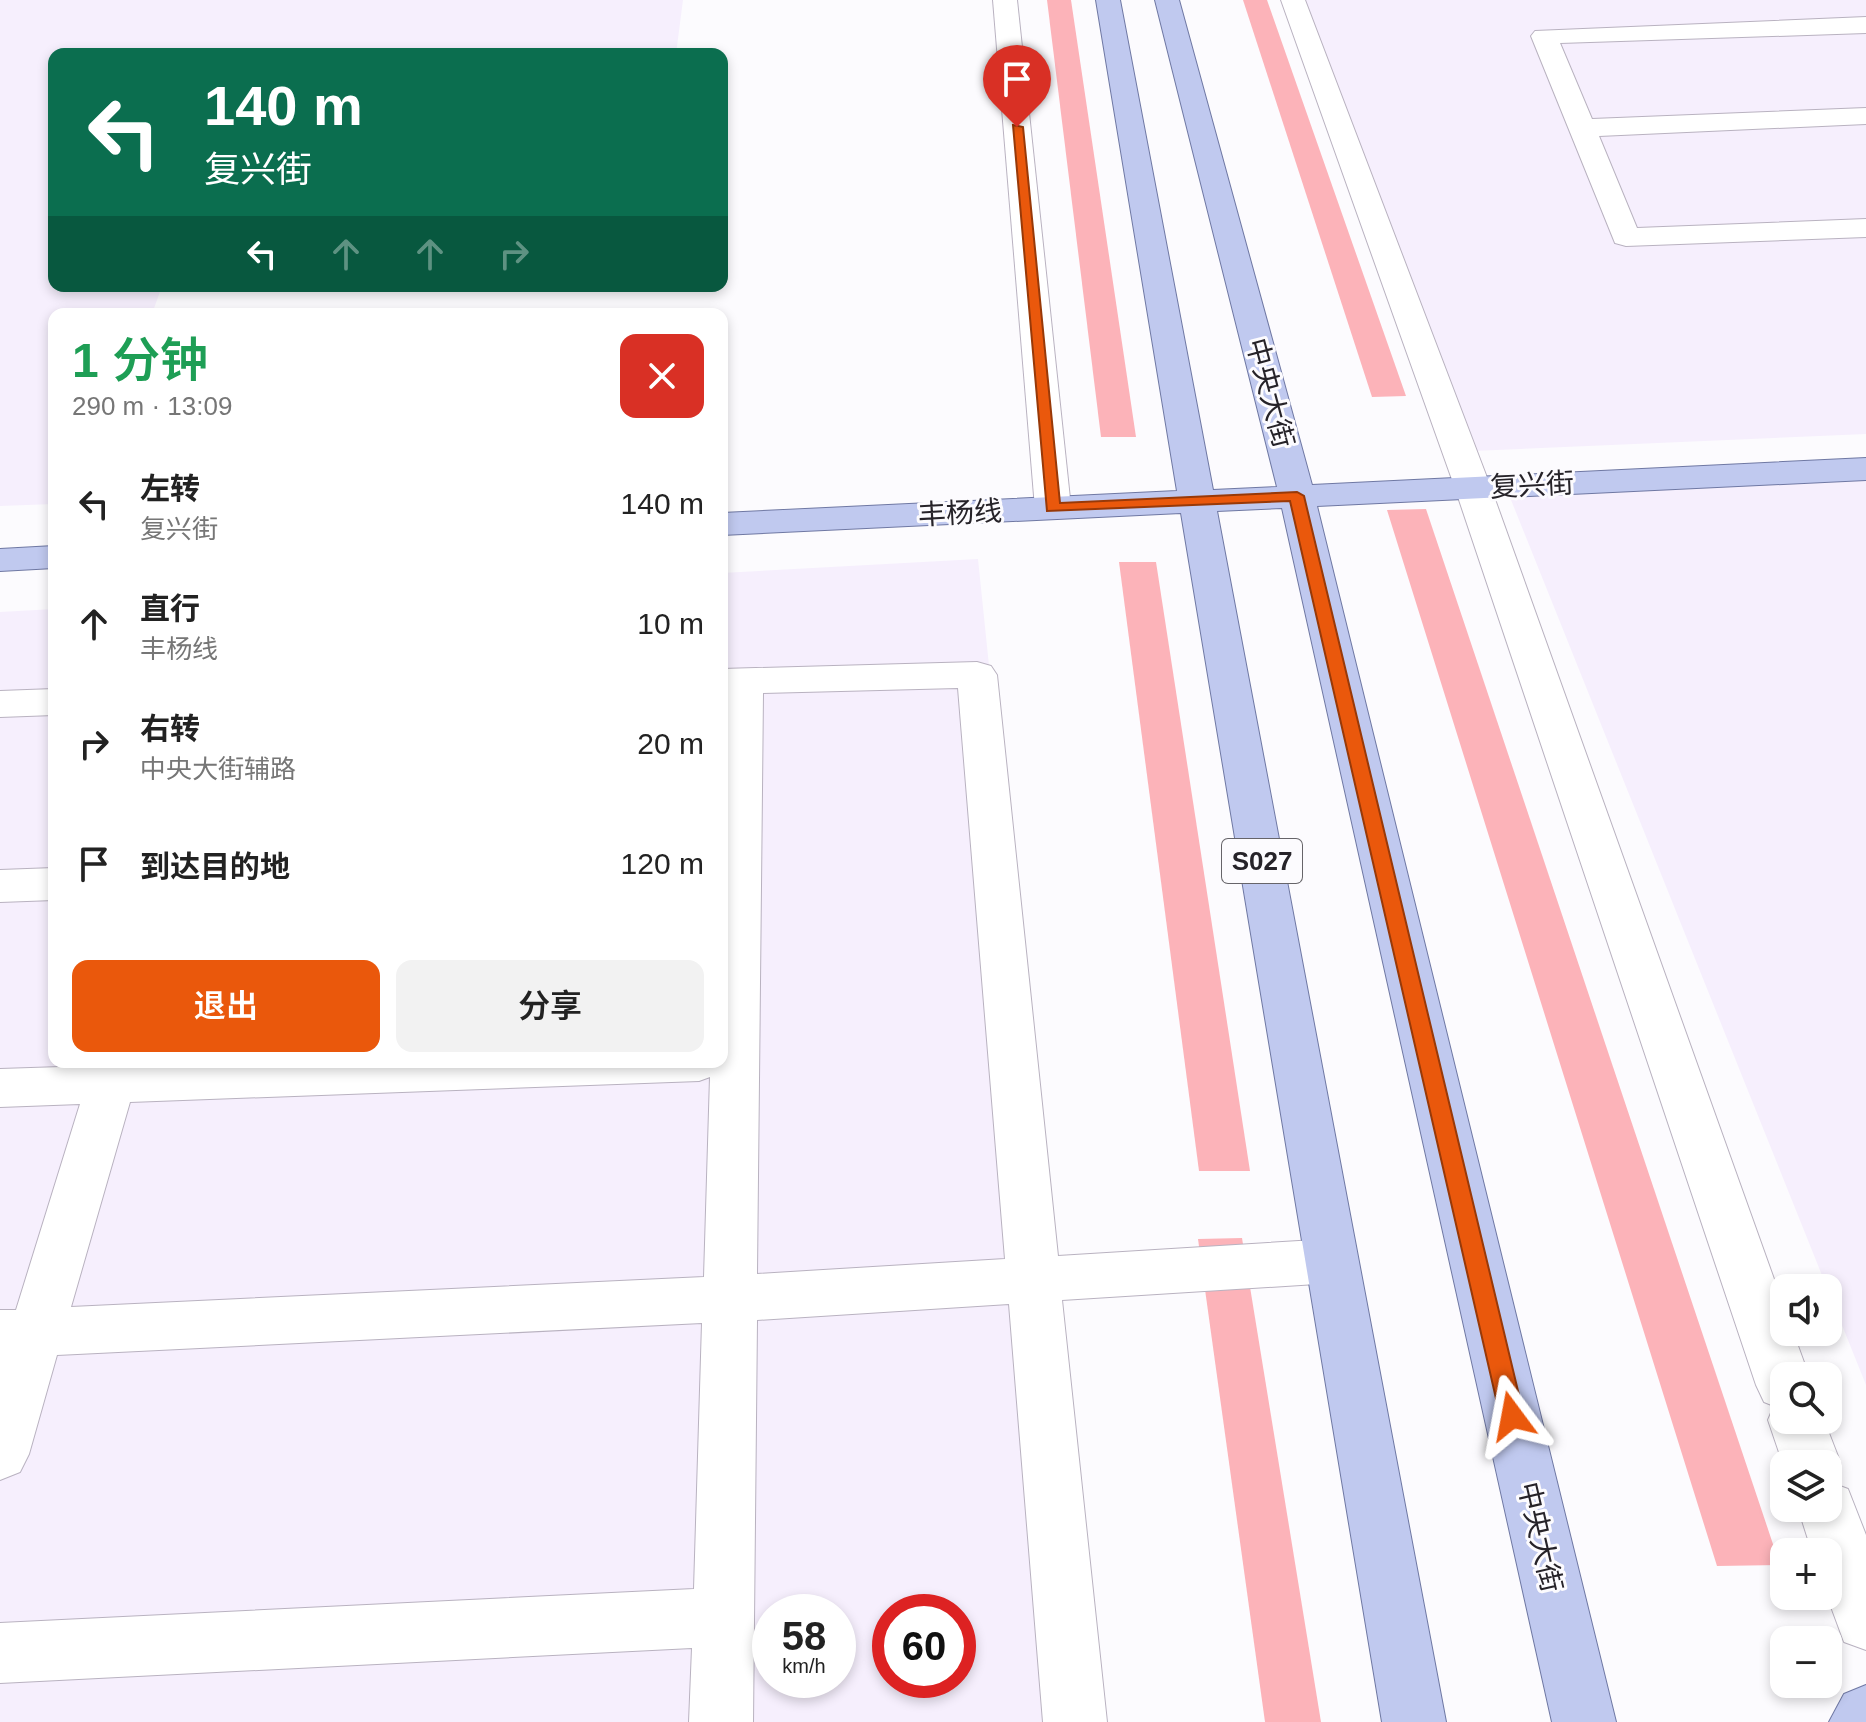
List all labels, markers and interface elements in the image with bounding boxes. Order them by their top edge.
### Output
pin [983,45,1051,127]
icon: arrive [995,57,1039,101]
text: 140 m [204,74,363,137]
icon: left [72,80,176,184]
text: 复兴街 [204,149,312,190]
icon: left [240,232,284,276]
icon: ahead [324,232,368,276]
icon: ahead [408,232,452,276]
icon: right [492,232,536,276]
text: 1 分钟 [72,334,208,387]
button: close [620,334,704,418]
street label: 中央大街 [1241,335,1299,451]
text: 290 m · 13:09 [72,391,232,421]
street label: 复兴街 [1489,467,1575,503]
text: 左转 [140,472,200,505]
icon: left [72,482,116,526]
text: 140 m [621,487,704,520]
street label: 丰杨线 [917,495,1003,531]
text: 复兴街 [140,514,218,544]
text: 直行 [140,592,200,625]
icon: ahead [72,602,116,646]
text: 10 m [637,607,704,640]
text: 丰杨线 [140,634,218,664]
text: 右转 [140,712,200,745]
icon: right [72,722,116,766]
text: 20 m [637,727,704,760]
text: 中央大街辅路 [140,754,296,784]
road number: S027 [1222,839,1302,883]
icon: arrive [72,842,116,886]
text: 120 m [621,847,704,880]
text: 到达目的地 [140,850,290,883]
button: 退出 [72,960,380,1052]
button: 分享 [396,960,704,1052]
map controls [1770,1274,1842,1698]
button: sound [1770,1274,1842,1346]
button: search [1770,1362,1842,1434]
position arrow [1470,1374,1554,1458]
button: layers [1770,1450,1842,1522]
street label: 中央大街 [1512,1479,1568,1595]
button: + [1770,1538,1842,1610]
speed limit sign: 60 [872,1594,976,1698]
text: 58 [782,1614,826,1658]
button: − [1770,1626,1842,1698]
text: km/h [782,1655,826,1677]

